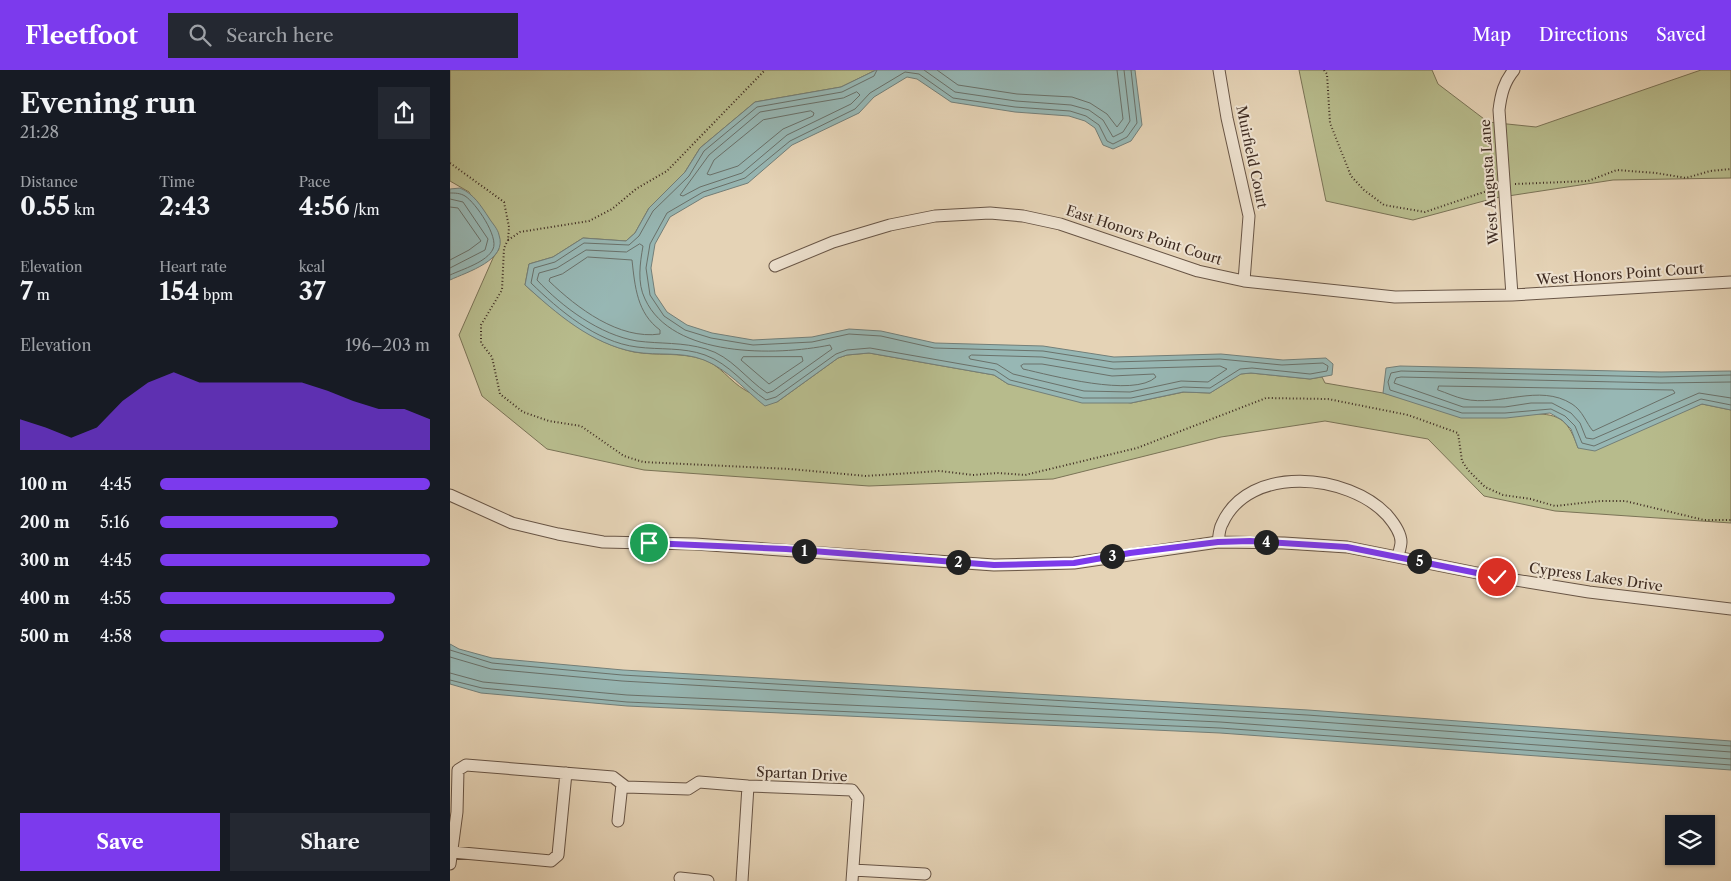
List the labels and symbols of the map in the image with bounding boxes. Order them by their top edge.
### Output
street label: Muirfield Court [1232,104,1272,210]
street label: West Augusta Lane [1476,118,1502,246]
street label: East Honors Point Court [1064,201,1224,269]
street label: West Honors Point Court [1535,259,1704,289]
pin [628,522,670,564]
pin: 4 [1254,530,1278,554]
pin: 1 [792,538,816,564]
pin: 3 [1100,544,1124,568]
pin: 5 [1406,548,1432,574]
pin: 2 [946,550,970,574]
pin [1476,556,1518,598]
street label: Cypress Lakes Drive [1528,559,1664,595]
street label: Spartan Drive [756,763,848,785]

